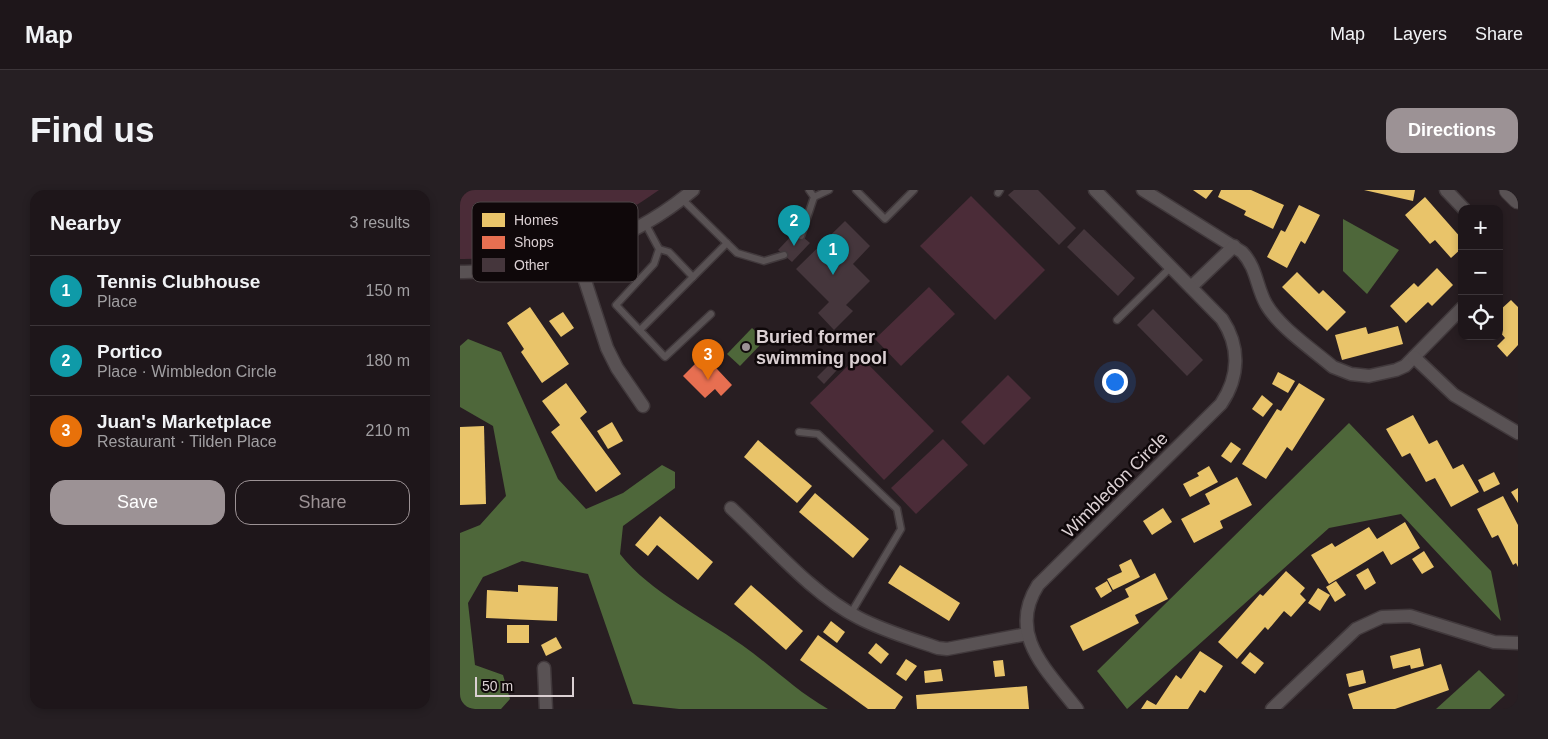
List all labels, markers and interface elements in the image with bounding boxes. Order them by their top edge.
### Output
text: Map [25,21,73,48]
text: Map [1330,24,1365,44]
text: Layers [1393,24,1447,44]
text: Share [1475,24,1523,44]
button: Directions [1386,108,1518,153]
text: Find us [30,110,154,149]
legend [472,202,638,282]
pin: 2 [778,205,810,246]
map controls [1458,205,1503,340]
button: + [1458,205,1503,250]
text: Nearby [50,211,121,234]
text: Homes [514,212,558,228]
text: 3 results [350,214,410,231]
text: Shops [514,234,554,250]
pin: 1 [817,234,849,275]
button: − [1458,250,1503,295]
text: Other [514,257,549,273]
text: Tennis Clubhouse [97,271,260,292]
text: 1 [62,282,70,299]
text: 150 m [366,282,410,299]
text: Place [97,293,137,310]
button: locate [1458,295,1503,340]
place label: Buried former swimming pool [756,327,887,368]
pin: 3 [692,339,724,380]
text: Portico [97,341,162,362]
marker: Buried former swimming pool [740,341,752,353]
text: 2 [62,352,70,369]
text: 180 m [366,352,410,369]
text: Place · Wimbledon Circle [97,363,277,380]
your location [1102,369,1128,395]
text: Juan's Marketplace [97,411,272,432]
text: 3 [62,422,70,439]
text: 210 m [366,422,410,439]
street label: Wimbledon Circle [1058,428,1172,542]
text: Restaurant · Tilden Place [97,433,277,450]
button: Save [50,480,225,525]
button: Share [235,480,410,525]
scale bar [475,674,574,697]
text: 50 m [482,678,513,694]

